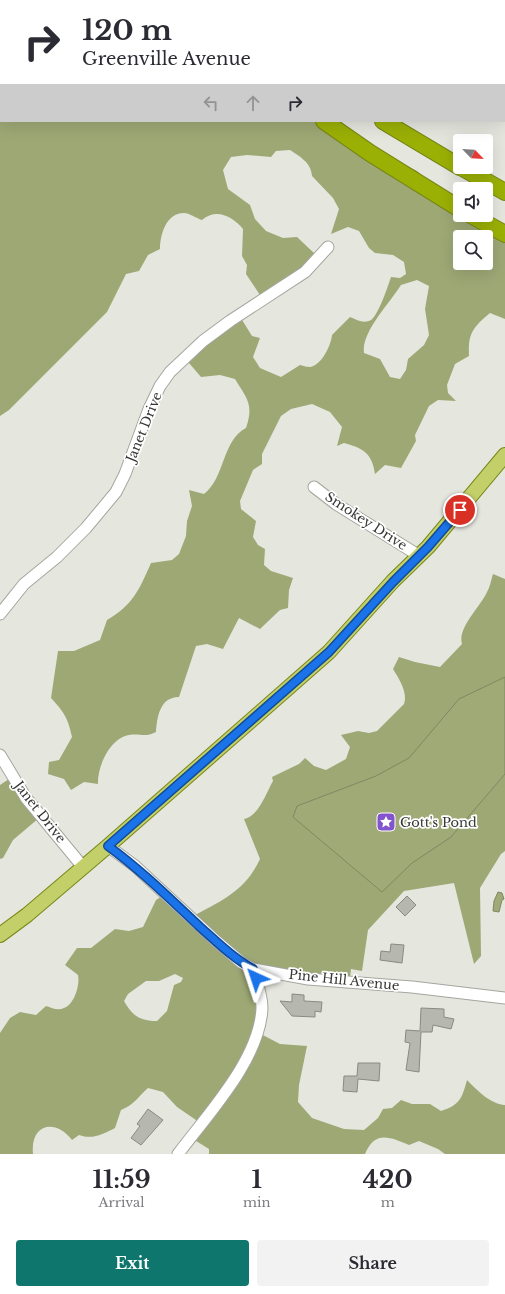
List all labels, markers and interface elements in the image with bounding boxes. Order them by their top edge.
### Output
text: 120 m [82,13,172,48]
icon: right [16,16,68,68]
text: Greenville Avenue [82,48,251,70]
icon: left [200,92,222,114]
icon: ahead [242,92,264,114]
icon: right [284,92,306,114]
north arrow [453,134,493,174]
map controls [453,134,493,270]
button: sound [453,182,493,222]
button: search [453,230,493,270]
street label: Janet Drive [121,389,166,466]
street label: Smokey Drive [322,488,410,554]
pin [443,493,477,527]
icon: arrive [449,499,471,521]
street label: Janet Drive [9,776,70,846]
place icon: Gott's Pond [375,811,397,833]
place label: Gott's Pond [400,814,477,831]
position arrow [235,957,277,999]
street label: Pine Hill Avenue [288,966,400,994]
text: 11:59 [92,1165,151,1194]
text: 1 [252,1165,262,1194]
text: 420 [363,1165,413,1194]
text: Arrival [99,1194,145,1211]
text: min [243,1194,270,1211]
text: m [381,1194,395,1211]
button: Exit [16,1240,249,1286]
button: Share [257,1240,489,1286]

